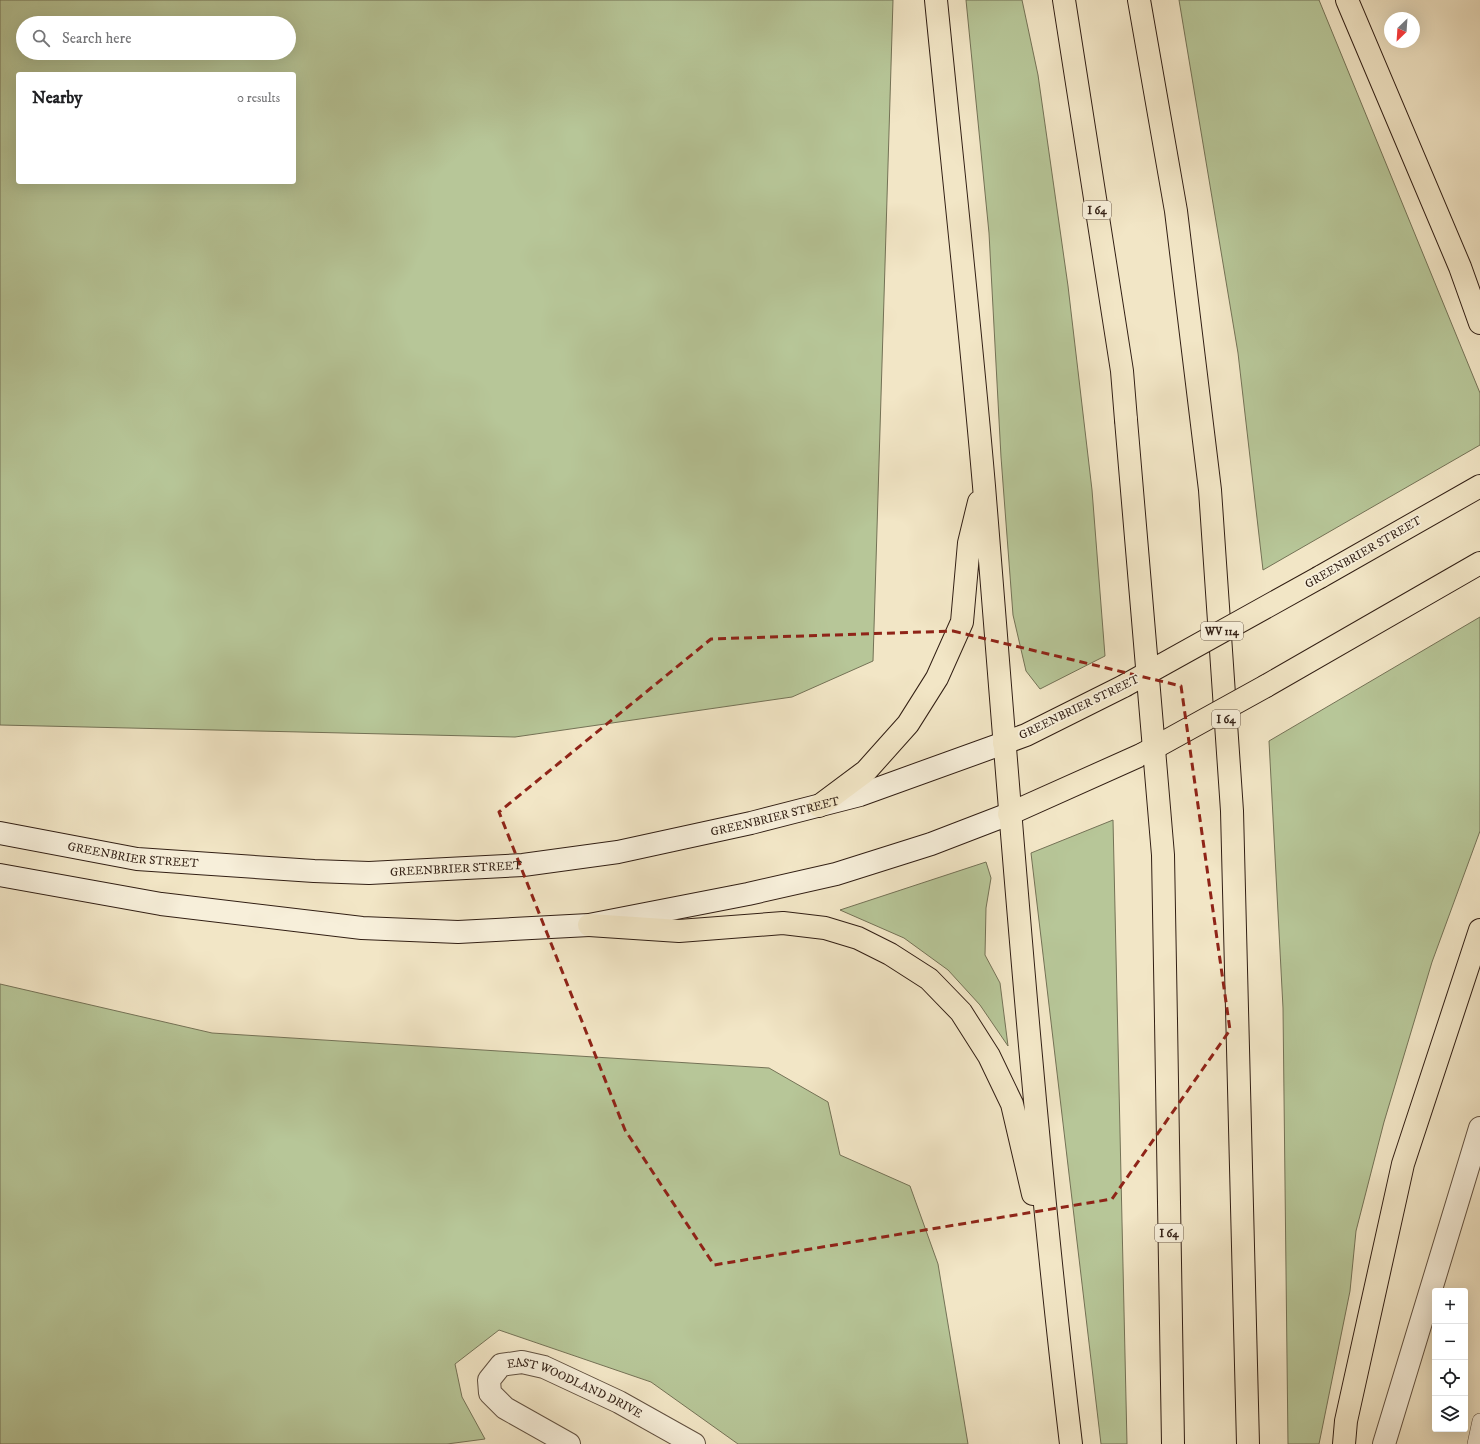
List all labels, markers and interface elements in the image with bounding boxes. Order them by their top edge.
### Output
north arrow [1384,12,1420,48]
search box [16,16,296,60]
icon: search [30,27,52,49]
text: Search here [62,29,131,48]
text: Nearby [32,87,82,109]
text: 0 results [237,90,280,106]
road number: I 64 [1083,201,1111,219]
street label: GREENBRIER STREET [1302,513,1424,592]
road number: WV 114 [1201,622,1243,640]
street label: GREENBRIER STREET [1017,672,1142,743]
road number: I 64 [1212,710,1240,728]
street label: GREENBRIER STREET [709,794,841,840]
street label: GREENBRIER STREET [66,839,199,871]
street label: GREENBRIER STREET [390,858,522,880]
road number: I 64 [1155,1224,1183,1242]
map controls [1432,1288,1468,1432]
button: + [1432,1288,1468,1324]
button: − [1432,1324,1468,1360]
street label: EAST WOODLAND DRIVE [506,1355,645,1422]
button: locate [1432,1360,1468,1396]
button: layers [1432,1396,1468,1432]

